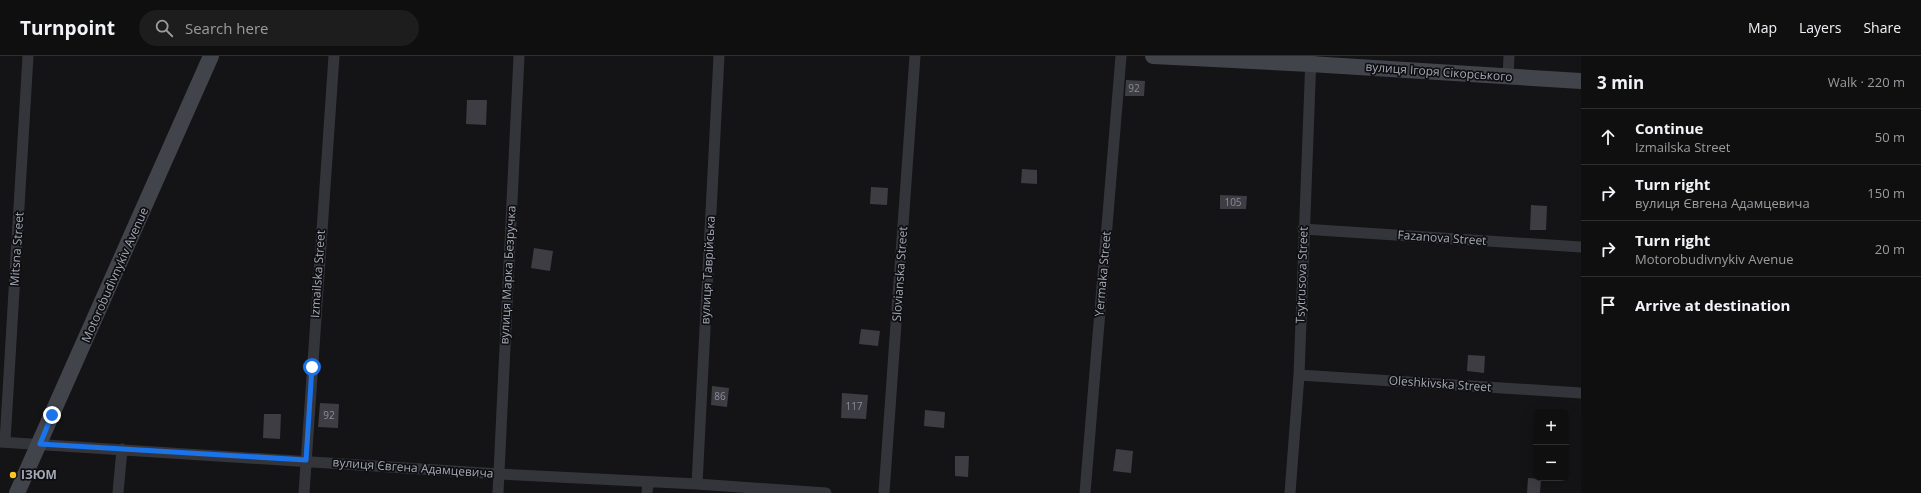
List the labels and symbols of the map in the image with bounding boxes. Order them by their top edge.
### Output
street label: вулиця Ігоря Сікорського [1365,58,1513,85]
house number: 92 [1128,81,1140,95]
house number: 105 [1224,195,1242,209]
street label: Motorobudivnykiv Avenue [77,204,152,345]
street label: вулиця Марка Безручка [495,205,520,345]
street label: Mitsna Street [5,211,28,287]
street label: вулиця Таврійська [696,215,719,325]
street label: Slovianska Street [888,226,911,322]
street label: Tsytrusova Street [1291,226,1312,324]
street label: Fazanova Street [1397,226,1487,249]
street label: Izmailska Street [306,229,329,319]
street label: Yermaka Street [1090,231,1115,317]
route start [303,358,321,376]
street label: Oleshkivska Street [1388,371,1492,396]
house number: 86 [714,389,726,403]
house number: 117 [845,399,863,413]
route end [43,406,61,424]
house number: 92 [323,408,335,422]
street label: вулиця Євгена Адамцевича [332,453,494,482]
place label: ІЗЮМ [21,466,57,483]
marker: ІЗЮМ [8,470,18,480]

